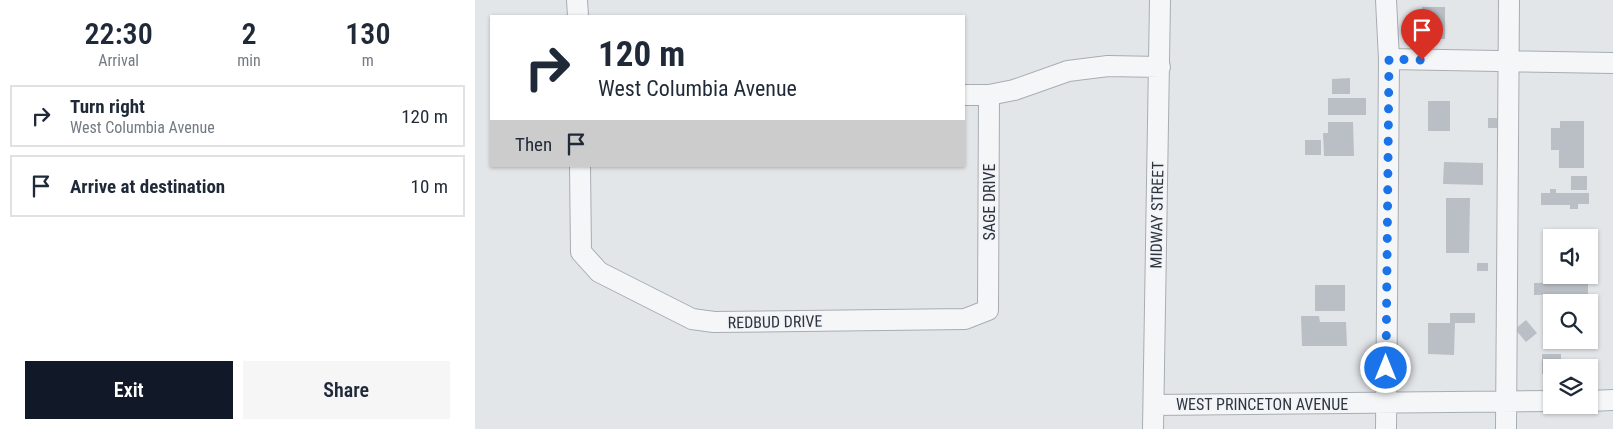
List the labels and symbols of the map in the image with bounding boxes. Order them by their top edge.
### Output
pin [1401,9,1443,60]
street label: MIDWAY STREET [1147,161,1167,269]
street label: SAGE DRIVE [980,163,999,241]
street label: REDBUD DRIVE [728,312,823,332]
position arrow [1359,341,1411,393]
street label: WEST PRINCETON AVENUE [1176,395,1348,414]

